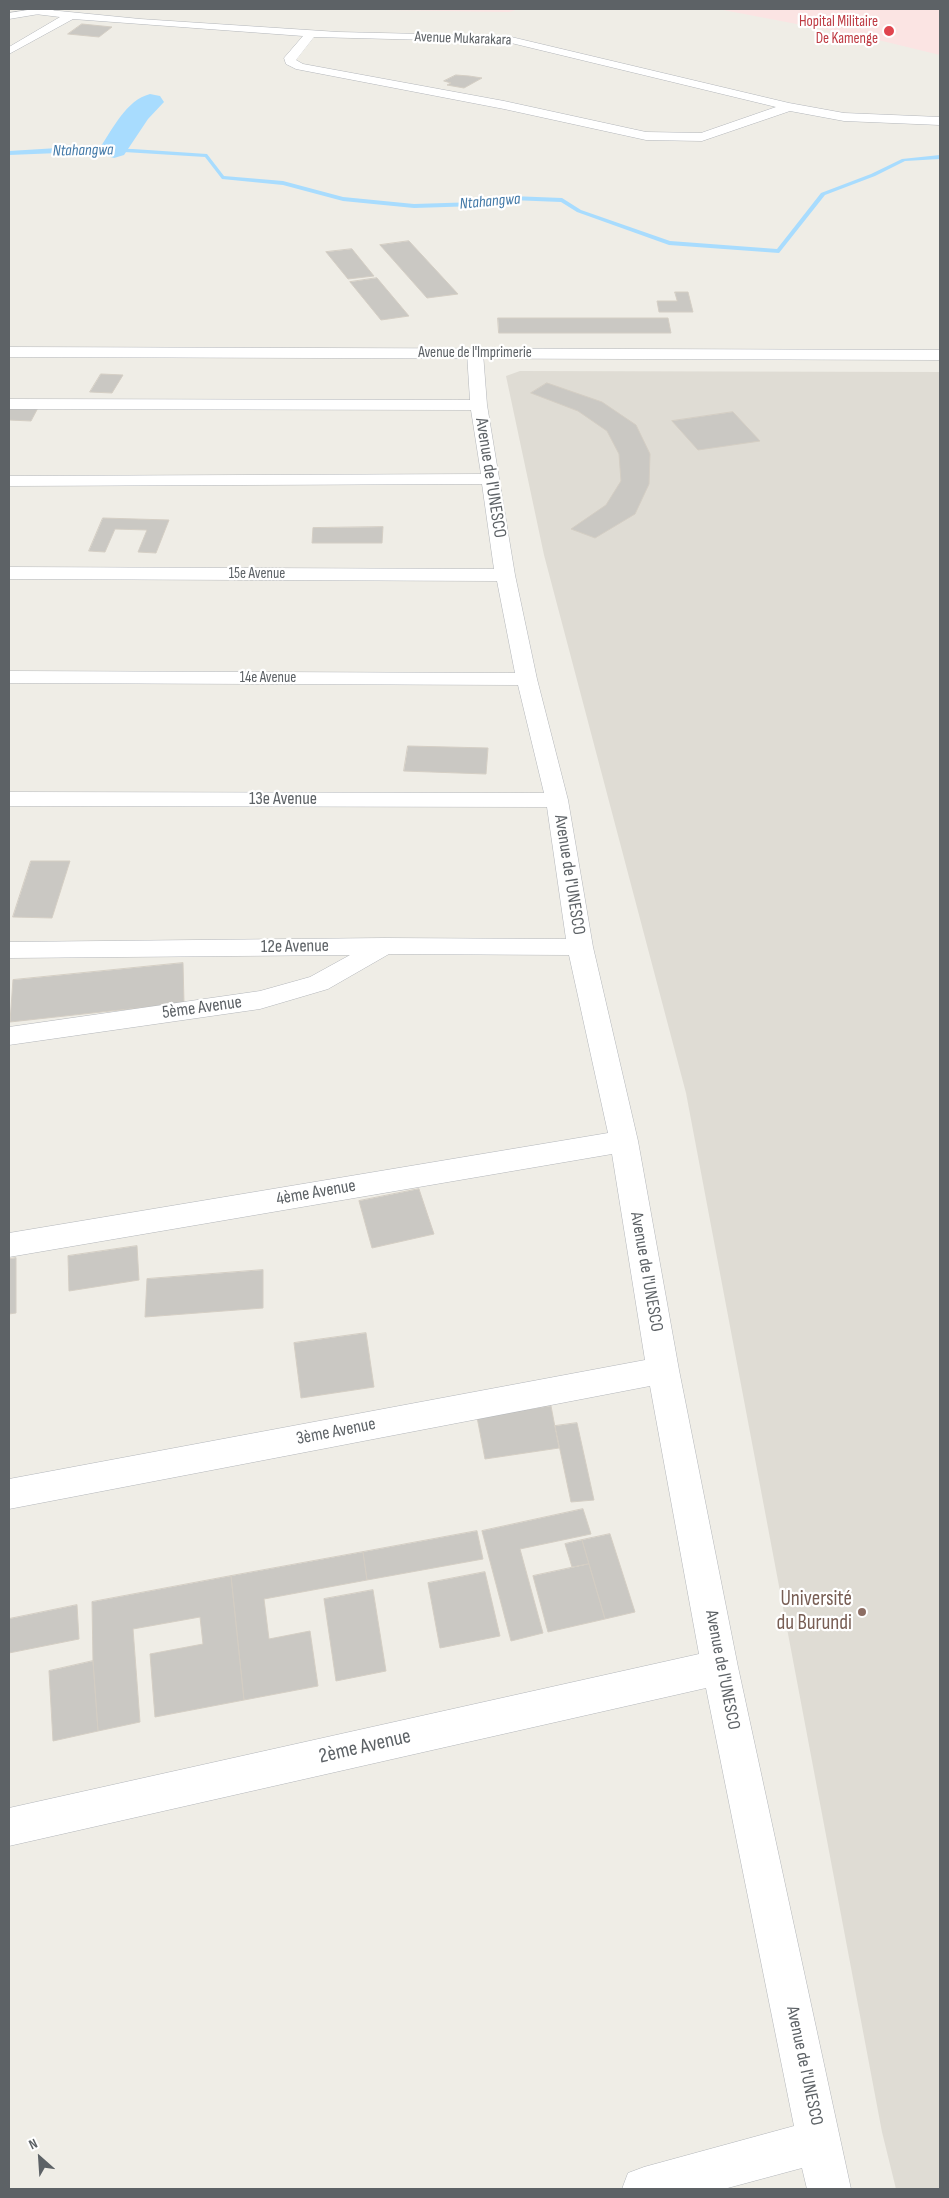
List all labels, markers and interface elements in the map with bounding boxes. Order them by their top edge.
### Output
place label: Hopital Militaire De Kamenge [799,13,878,48]
marker: Hopital Militaire De Kamenge [882,24,896,38]
street label: Avenue Mukarakara [414,28,512,50]
water label: Ntahangwa [52,141,114,161]
water label: Ntahangwa [459,190,521,214]
street label: Avenue de l'Imprimerie [418,344,532,362]
street label: Avenue de l'UNESCO [470,416,510,540]
street label: 15e Avenue [229,565,285,583]
street label: 14e Avenue [240,669,296,687]
street label: 13e Avenue [249,788,317,810]
street label: Avenue de l'UNESCO [549,813,589,937]
street label: 12e Avenue [261,936,329,958]
street label: 5ème Avenue [161,992,243,1024]
street label: 4ème Avenue [275,1175,357,1211]
street label: Avenue de l'UNESCO [625,1210,667,1334]
street label: 3ème Avenue [294,1414,378,1450]
place label: Université du Burundi [777,1587,852,1637]
marker: Université du Burundi [856,1606,868,1618]
street label: Avenue de l'UNESCO [700,1608,744,1732]
street label: 2ème Avenue [317,1724,413,1770]
street label: Avenue de l'UNESCO [781,2004,827,2128]
north arrow [15,2133,65,2183]
text: N [26,2135,40,2153]

